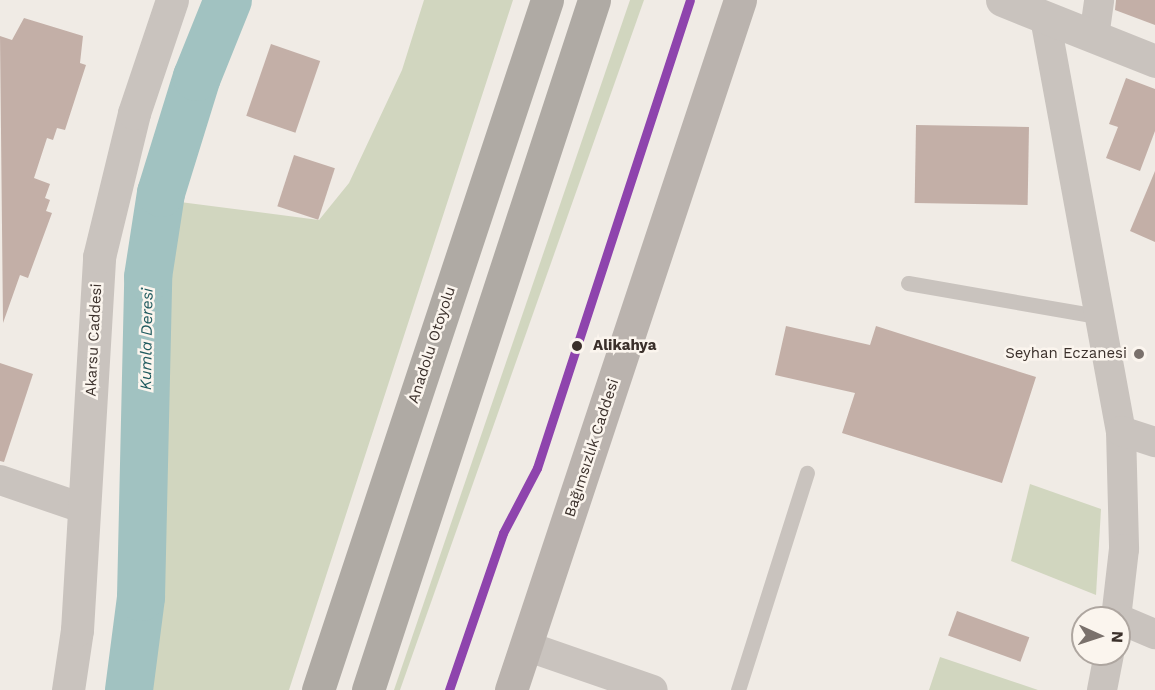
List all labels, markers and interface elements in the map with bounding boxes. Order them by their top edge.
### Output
street label: Akarsu Caddesi [82,283,106,397]
street label: Anadolu Otoyolu [405,284,459,406]
water label: Kumla Deresi [137,288,157,390]
marker: Alikahya [566,335,588,357]
place label: Alikahya [593,337,656,355]
place label: Seyhan Eczanesi [1005,345,1127,363]
marker: Seyhan Eczanesi [1132,347,1146,361]
street label: Bağımsızlık Caddesi [561,376,623,520]
north arrow [1071,606,1131,666]
text: N [1108,630,1127,643]

